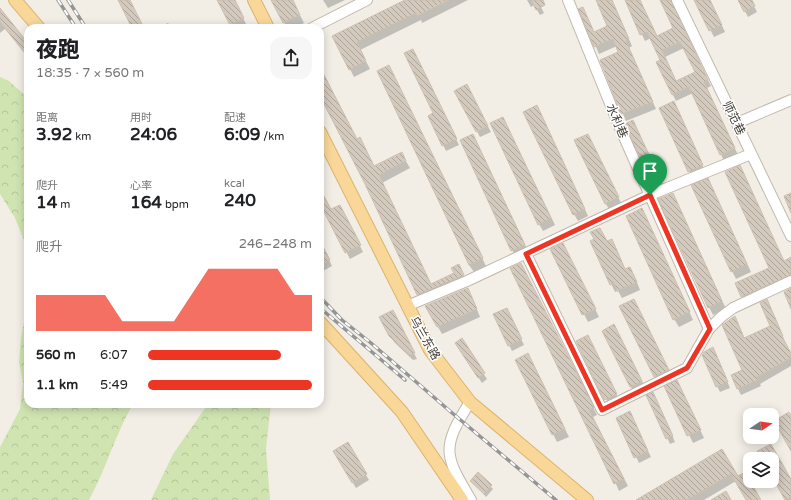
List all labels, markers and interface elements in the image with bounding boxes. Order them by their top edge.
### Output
text: 夜跑 [36,37,80,63]
button: share [270,37,312,79]
text: 18:35 · 7 × 560 m [36,65,144,81]
street label: 师范巷 [720,99,748,137]
street label: 水利巷 [604,102,630,140]
text: 距离 [36,111,58,124]
text: 用时 [130,111,152,124]
text: 配速 [224,111,246,124]
text: 3.92 [36,124,72,145]
text: 24:06 [130,124,177,145]
text: 6:09 [224,124,260,145]
text: km [72,130,91,143]
text: /km [260,130,284,143]
pin [633,154,667,195]
icon: arrive [639,160,661,182]
text: kcal [224,177,245,190]
text: 爬升 [36,179,58,192]
text: 心率 [130,179,152,192]
text: 240 [224,190,256,211]
text: 14 [36,192,57,213]
text: 164 [130,192,162,213]
text: m [57,198,70,211]
text: bpm [162,198,189,211]
text: 246–248 m [239,236,312,252]
text: 爬升 [36,239,62,255]
street label: 乌兰东路 [407,314,443,362]
text: 560 m [36,347,76,363]
text: 6:07 [100,347,128,363]
text: 1.1 km [36,377,78,393]
text: 5:49 [100,377,128,393]
north arrow [743,408,779,444]
map controls [743,408,779,488]
button: layers [743,452,779,488]

